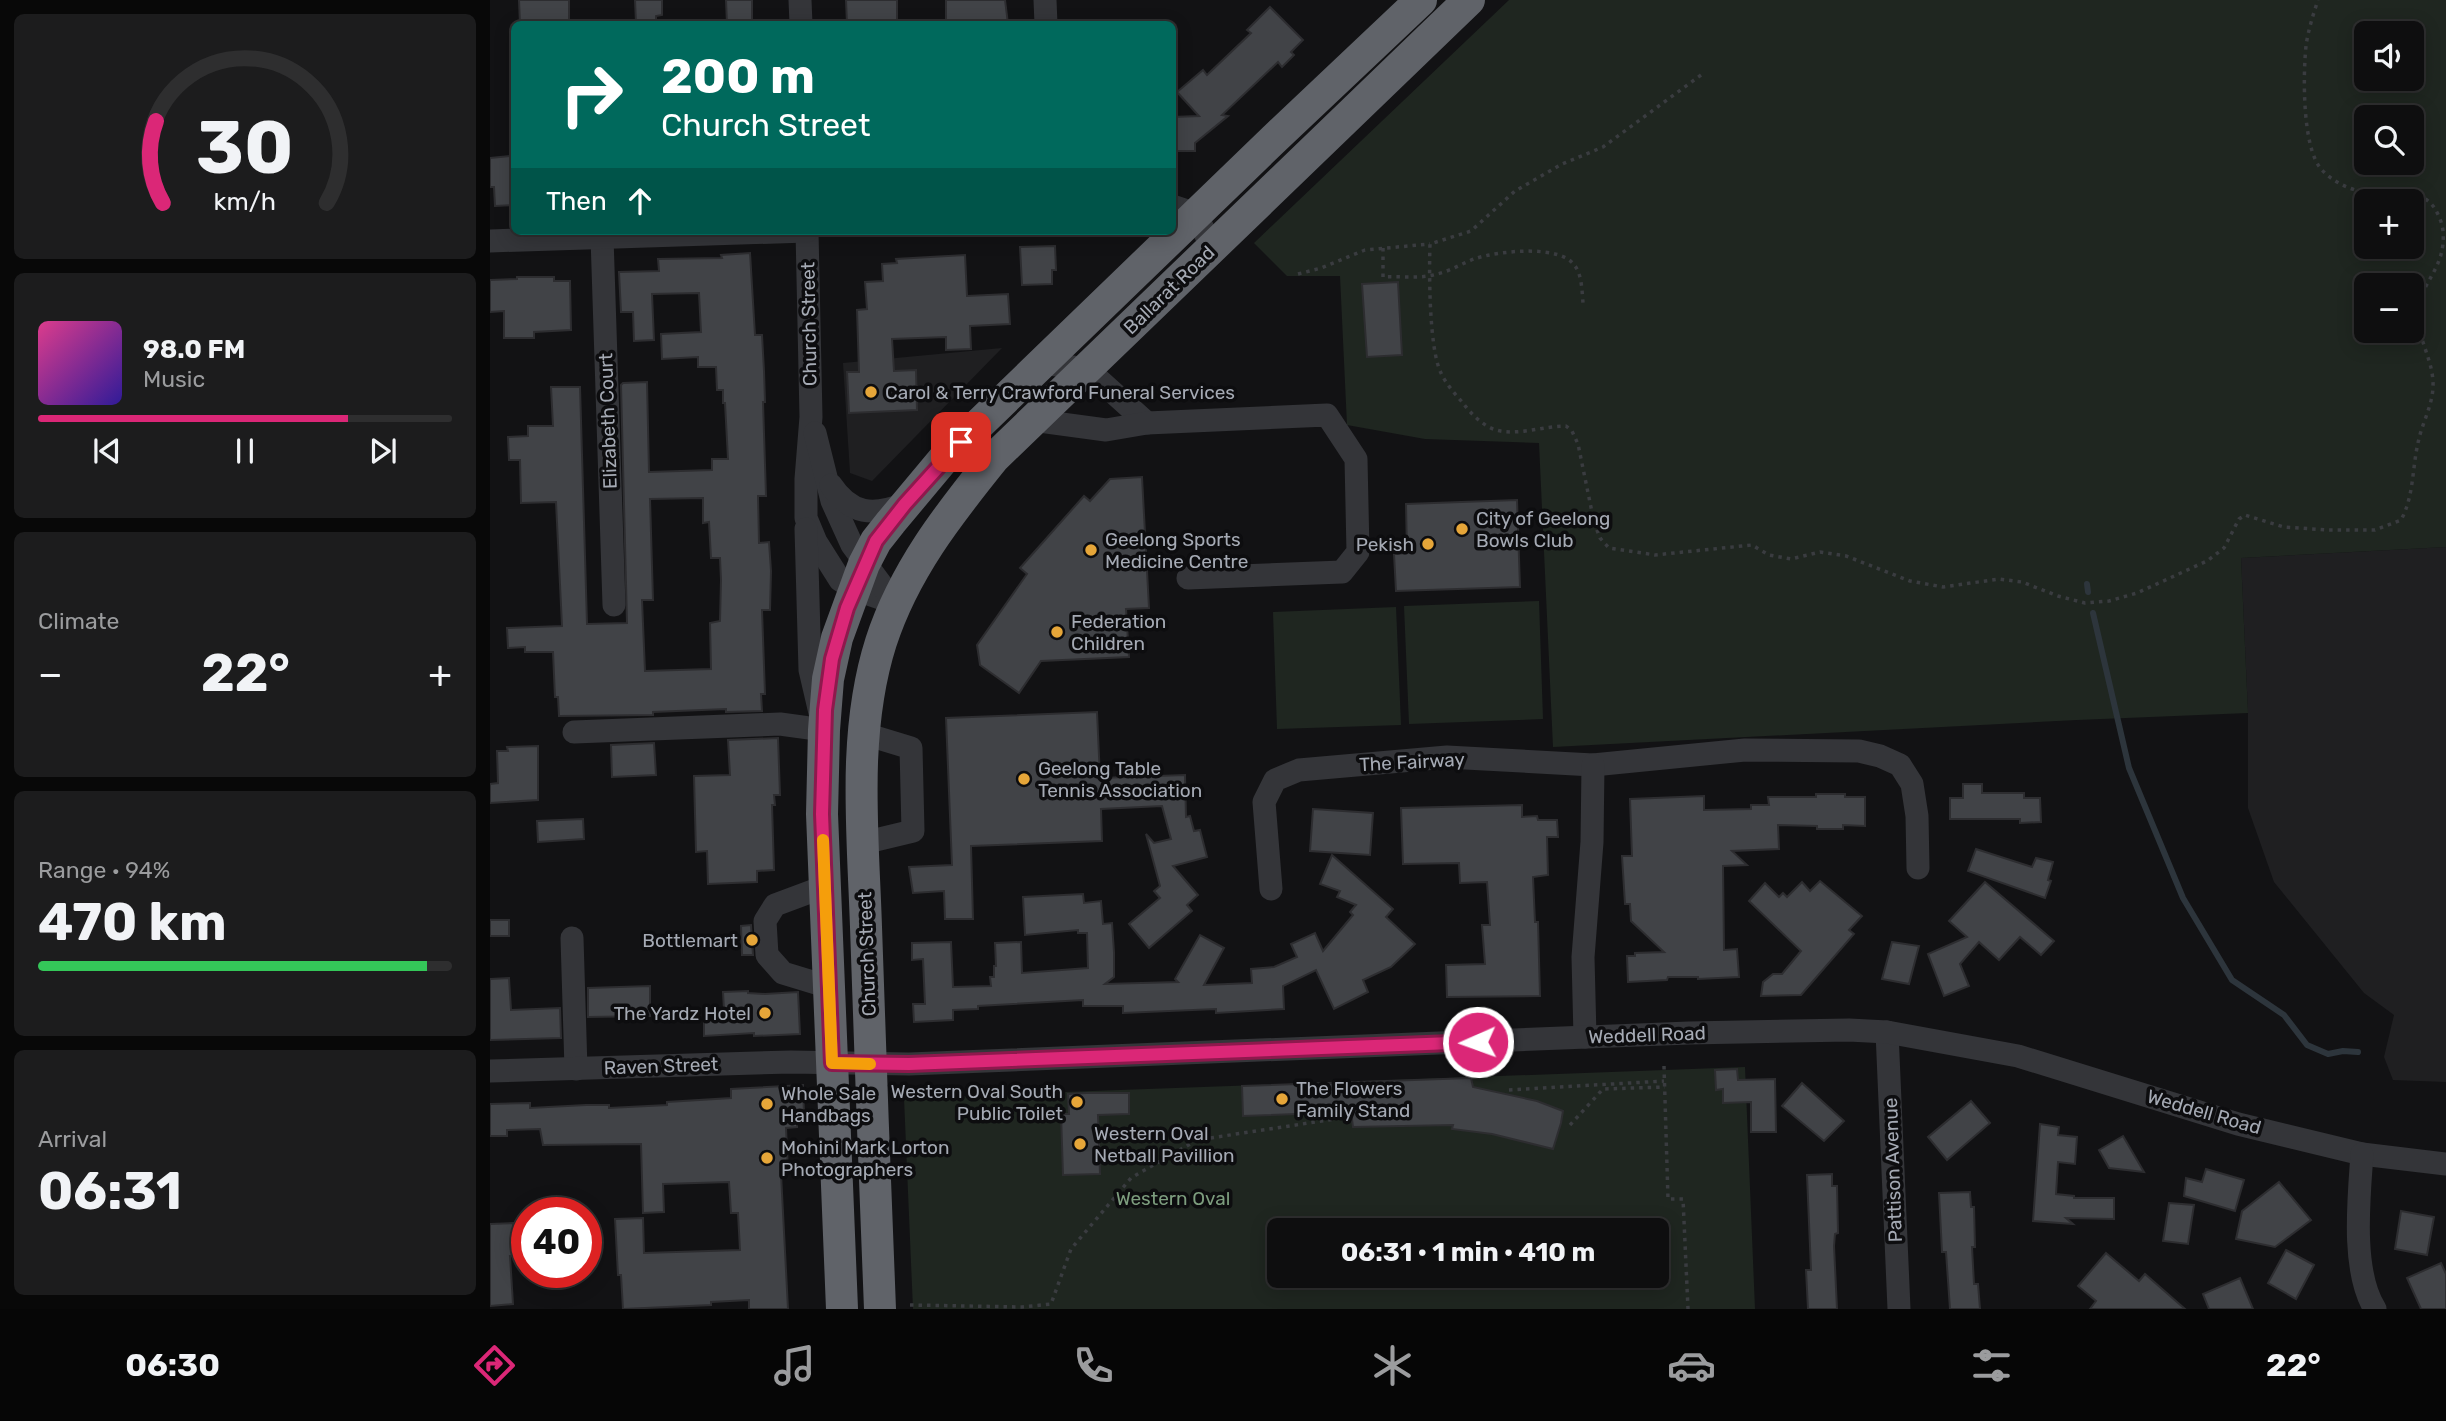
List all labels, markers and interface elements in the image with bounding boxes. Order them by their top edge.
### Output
map controls [2354,21,2424,343]
button: sound [2354,21,2424,91]
text: 200 m [661,47,815,105]
icon: right [546,49,637,140]
text: 30 [196,105,294,191]
button: search [2354,105,2424,175]
text: Church Street [661,106,870,144]
icon: ahead [621,182,659,220]
text: km/h [214,186,276,215]
text: Then [546,186,607,217]
button: + [2354,189,2424,259]
street label: Ballarat Road [1119,241,1219,339]
street label: Church Street [796,261,822,386]
button: − [2354,273,2424,343]
text: 98.0 FM [143,334,245,365]
street label: Elizabeth Court [594,352,622,489]
text: Music [143,365,205,393]
place label: Carol & Terry Crawford Funeral Services [885,381,1235,404]
marker: Carol & Terry Crawford Funeral Services [863,384,879,400]
pin [931,412,991,472]
icon: arrive [942,423,980,461]
icon: previous [88,432,126,470]
icon: pause [226,432,264,470]
icon: next [364,432,402,470]
place label: City of Geelong Bowls Club [1476,507,1610,552]
marker: City of Geelong Bowls Club [1454,521,1470,537]
place label: Geelong Sports Medicine Centre [1105,528,1248,573]
place label: Pekish [1356,533,1414,556]
marker: Pekish [1420,536,1436,552]
marker: Geelong Sports Medicine Centre [1083,542,1099,558]
text: Climate [38,607,119,635]
place label: Federation Children [1071,610,1166,655]
marker: Federation Children [1049,624,1065,640]
text: 22° [201,642,290,704]
text: − [38,651,63,697]
text: + [428,651,452,697]
street label: The Fairway [1358,748,1466,776]
place label: Geelong Table Tennis Association [1038,757,1202,802]
marker: Geelong Table Tennis Association [1016,771,1032,787]
text: Range · 94% [38,856,170,884]
text: 470 km [38,891,227,953]
street label: Church Street [853,891,881,1017]
place label: Bottlemart [642,929,739,952]
marker: Bottlemart [744,932,760,948]
place label: The Yardz Hotel [613,1002,751,1025]
marker: The Yardz Hotel [757,1005,773,1021]
position arrow [1441,1005,1515,1079]
street label: Weddell Road [1588,1021,1706,1049]
street label: Raven Street [603,1052,719,1079]
place label: The Flowers Family Stand [1296,1077,1410,1122]
place label: Western Oval South Public Toilet [890,1080,1064,1125]
place label: Whole Sale Handbags [781,1082,876,1127]
street label: Weddell Road [2144,1085,2264,1139]
marker: The Flowers Family Stand [1274,1091,1290,1107]
marker: Western Oval South Public Toilet [1069,1094,1085,1110]
marker: Whole Sale Handbags [759,1096,775,1112]
street label: Pattison Avenue [1879,1097,1907,1243]
place label: Western Oval Netball Pavillion [1094,1122,1235,1167]
text: Arrival [38,1125,107,1153]
place label: Mohini Mark Lorton Photographers [781,1136,949,1181]
marker: Western Oval Netball Pavillion [1072,1136,1088,1152]
marker: Mohini Mark Lorton Photographers [759,1150,775,1166]
text: 06:31 [38,1160,182,1222]
park label: Western Oval [1116,1187,1230,1210]
speed limit sign: 40 [511,1197,602,1288]
text: 06:31 · 1 min · 410 m [1341,1237,1595,1268]
icon: directions [470,1341,519,1390]
icon: music [770,1341,819,1390]
icon: phone [1069,1341,1118,1390]
icon: climate [1368,1341,1417,1390]
icon: car [1667,1341,1716,1390]
icon: filters [1967,1341,2016,1390]
text: 06:30 [125,1346,220,1384]
text: 22° [2266,1346,2321,1384]

